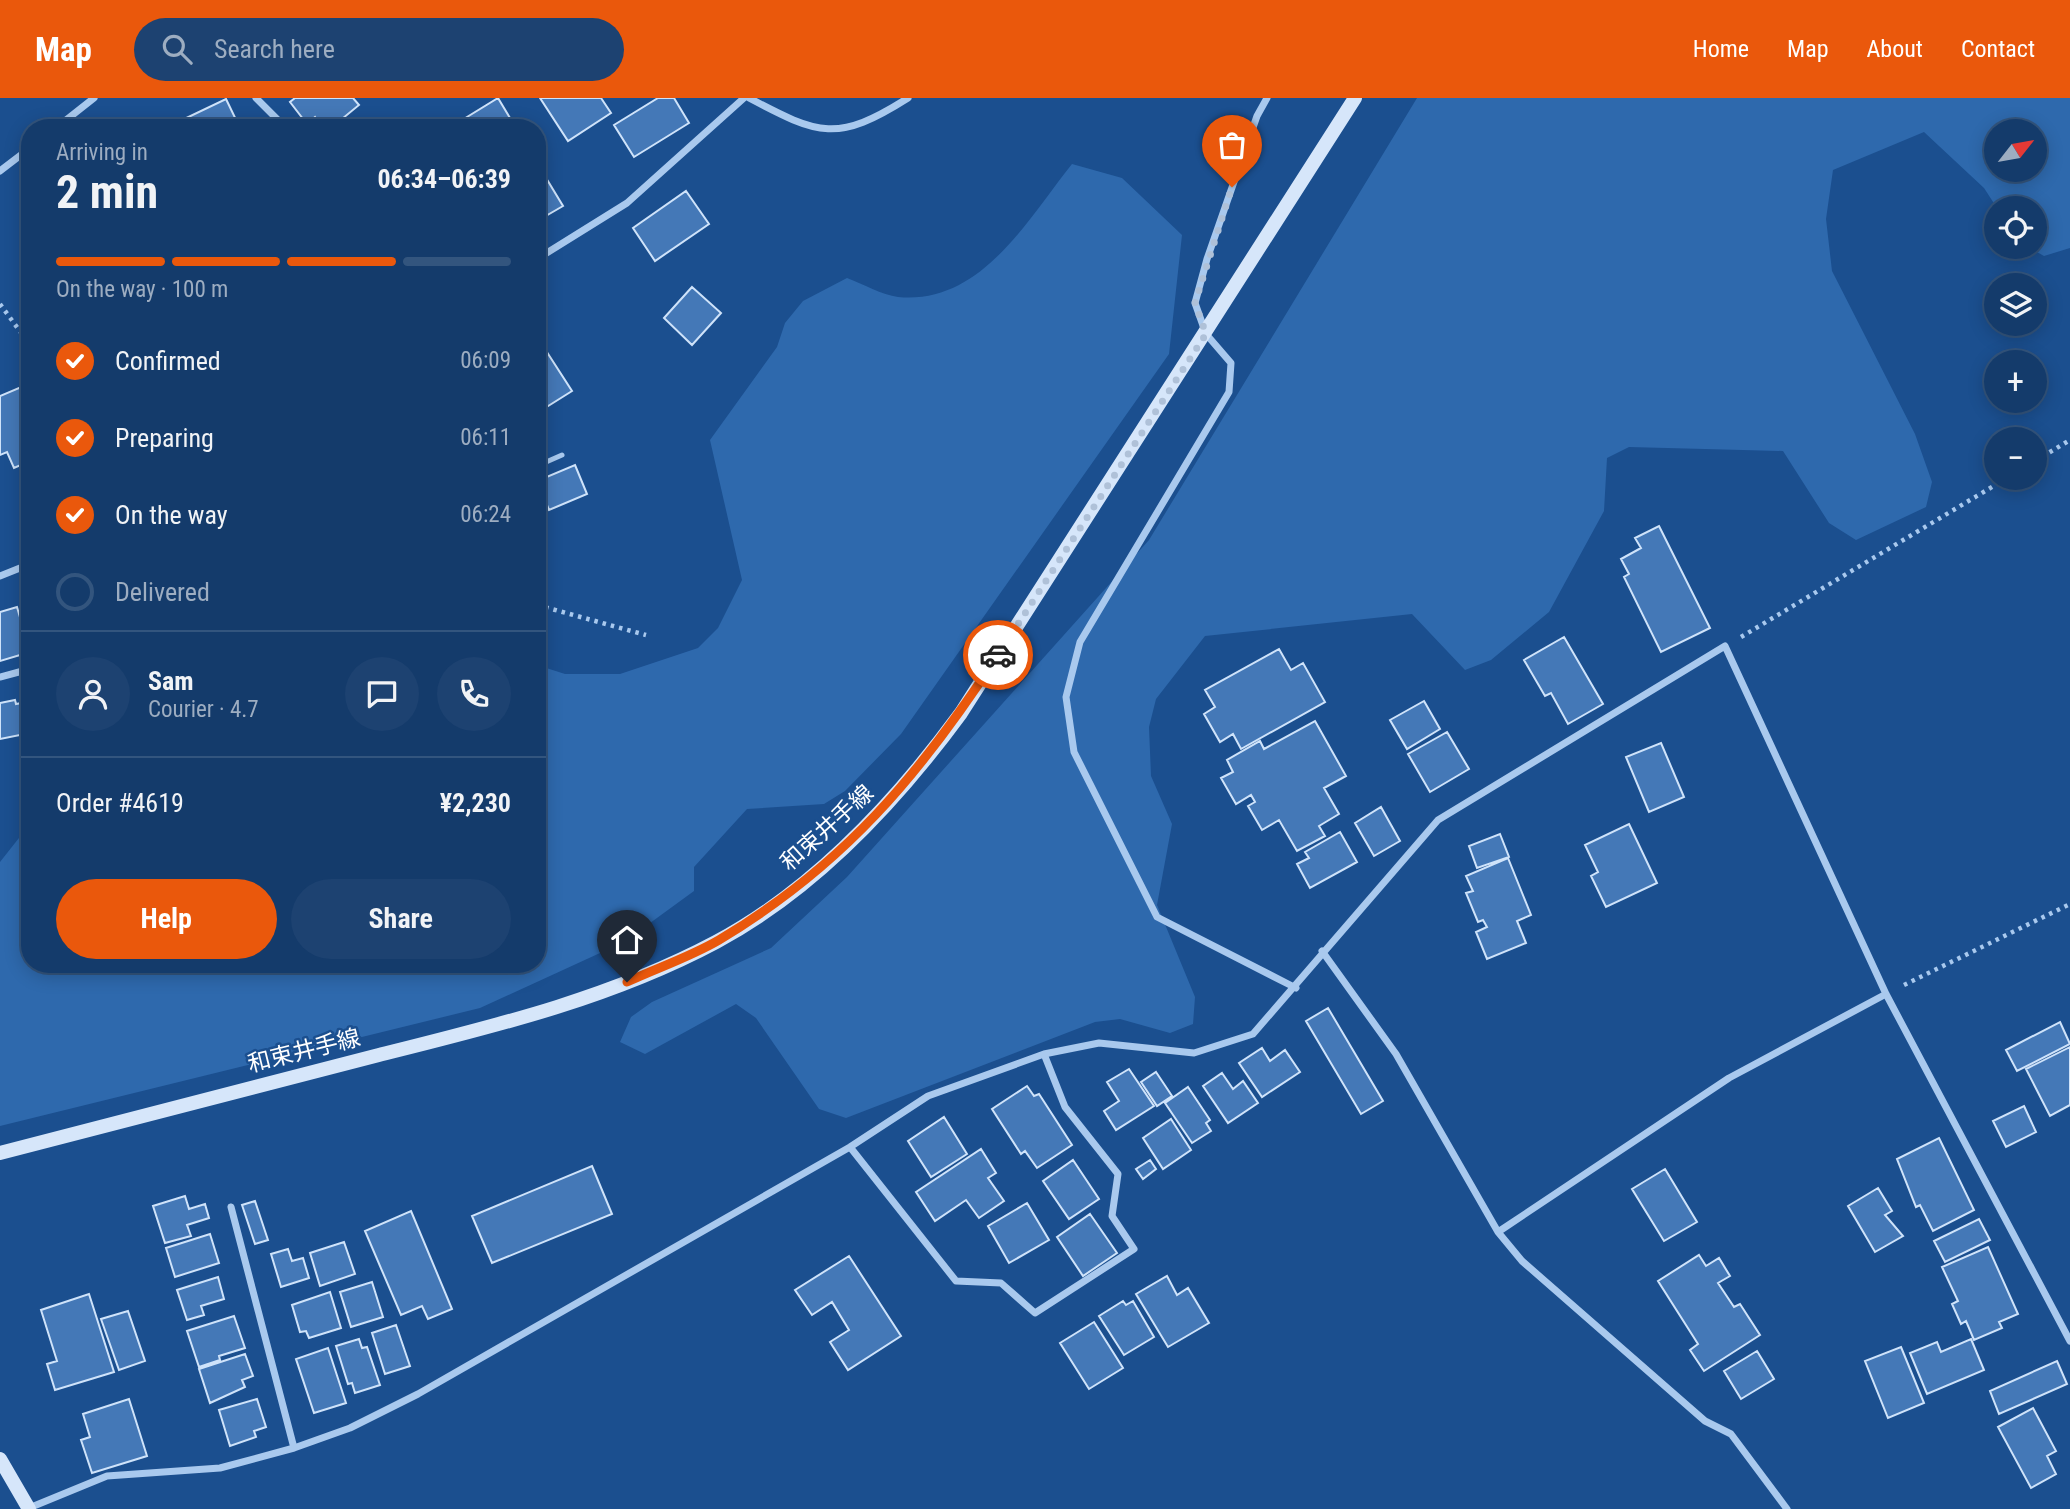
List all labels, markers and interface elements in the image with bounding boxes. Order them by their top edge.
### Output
search box [134,18,624,81]
text: Map [35,30,92,69]
icon: search [158,30,196,68]
text: Search here [214,34,335,64]
text: Home [1693,35,1749,63]
text: Map [1787,35,1829,63]
text: About [1867,35,1923,63]
text: Contact [1961,35,2035,63]
pin [1202,115,1262,187]
north arrow [1984,119,2048,182]
map controls [1984,119,2047,490]
icon: bag [1213,126,1251,164]
text: Arriving in [56,139,148,166]
text: 06:34–06:39 [377,164,511,194]
text: 2 min [56,165,158,219]
button: locate [1984,196,2047,259]
button: layers [1984,273,2047,336]
text: On the way · 100 m [56,276,228,303]
icon: check [56,342,94,380]
text: Confirmed [115,346,221,376]
text: 06:09 [460,347,511,374]
button: + [1984,350,2047,413]
icon: check [56,419,94,457]
text: Preparing [115,423,214,453]
text: 06:11 [460,424,511,451]
button: − [1984,427,2047,490]
icon: check [56,496,94,534]
text: On the way [115,500,228,530]
text: 06:24 [460,501,511,528]
text: Delivered [115,577,210,607]
courier [963,620,1033,690]
icon: car [979,636,1017,674]
button: person [56,657,130,731]
button: chat [345,657,419,731]
button: phone [437,657,511,731]
text: Sam [148,666,194,696]
text: Courier · 4.7 [148,696,259,723]
street label: 和束井手線 [775,779,879,877]
text: Order #4619 [56,788,184,818]
text: ¥2,230 [440,788,511,818]
button: Help [56,879,277,959]
button: Share [291,879,511,959]
pin [597,910,657,982]
icon: home [608,921,646,959]
street label: 和束井手線 [245,1024,363,1078]

